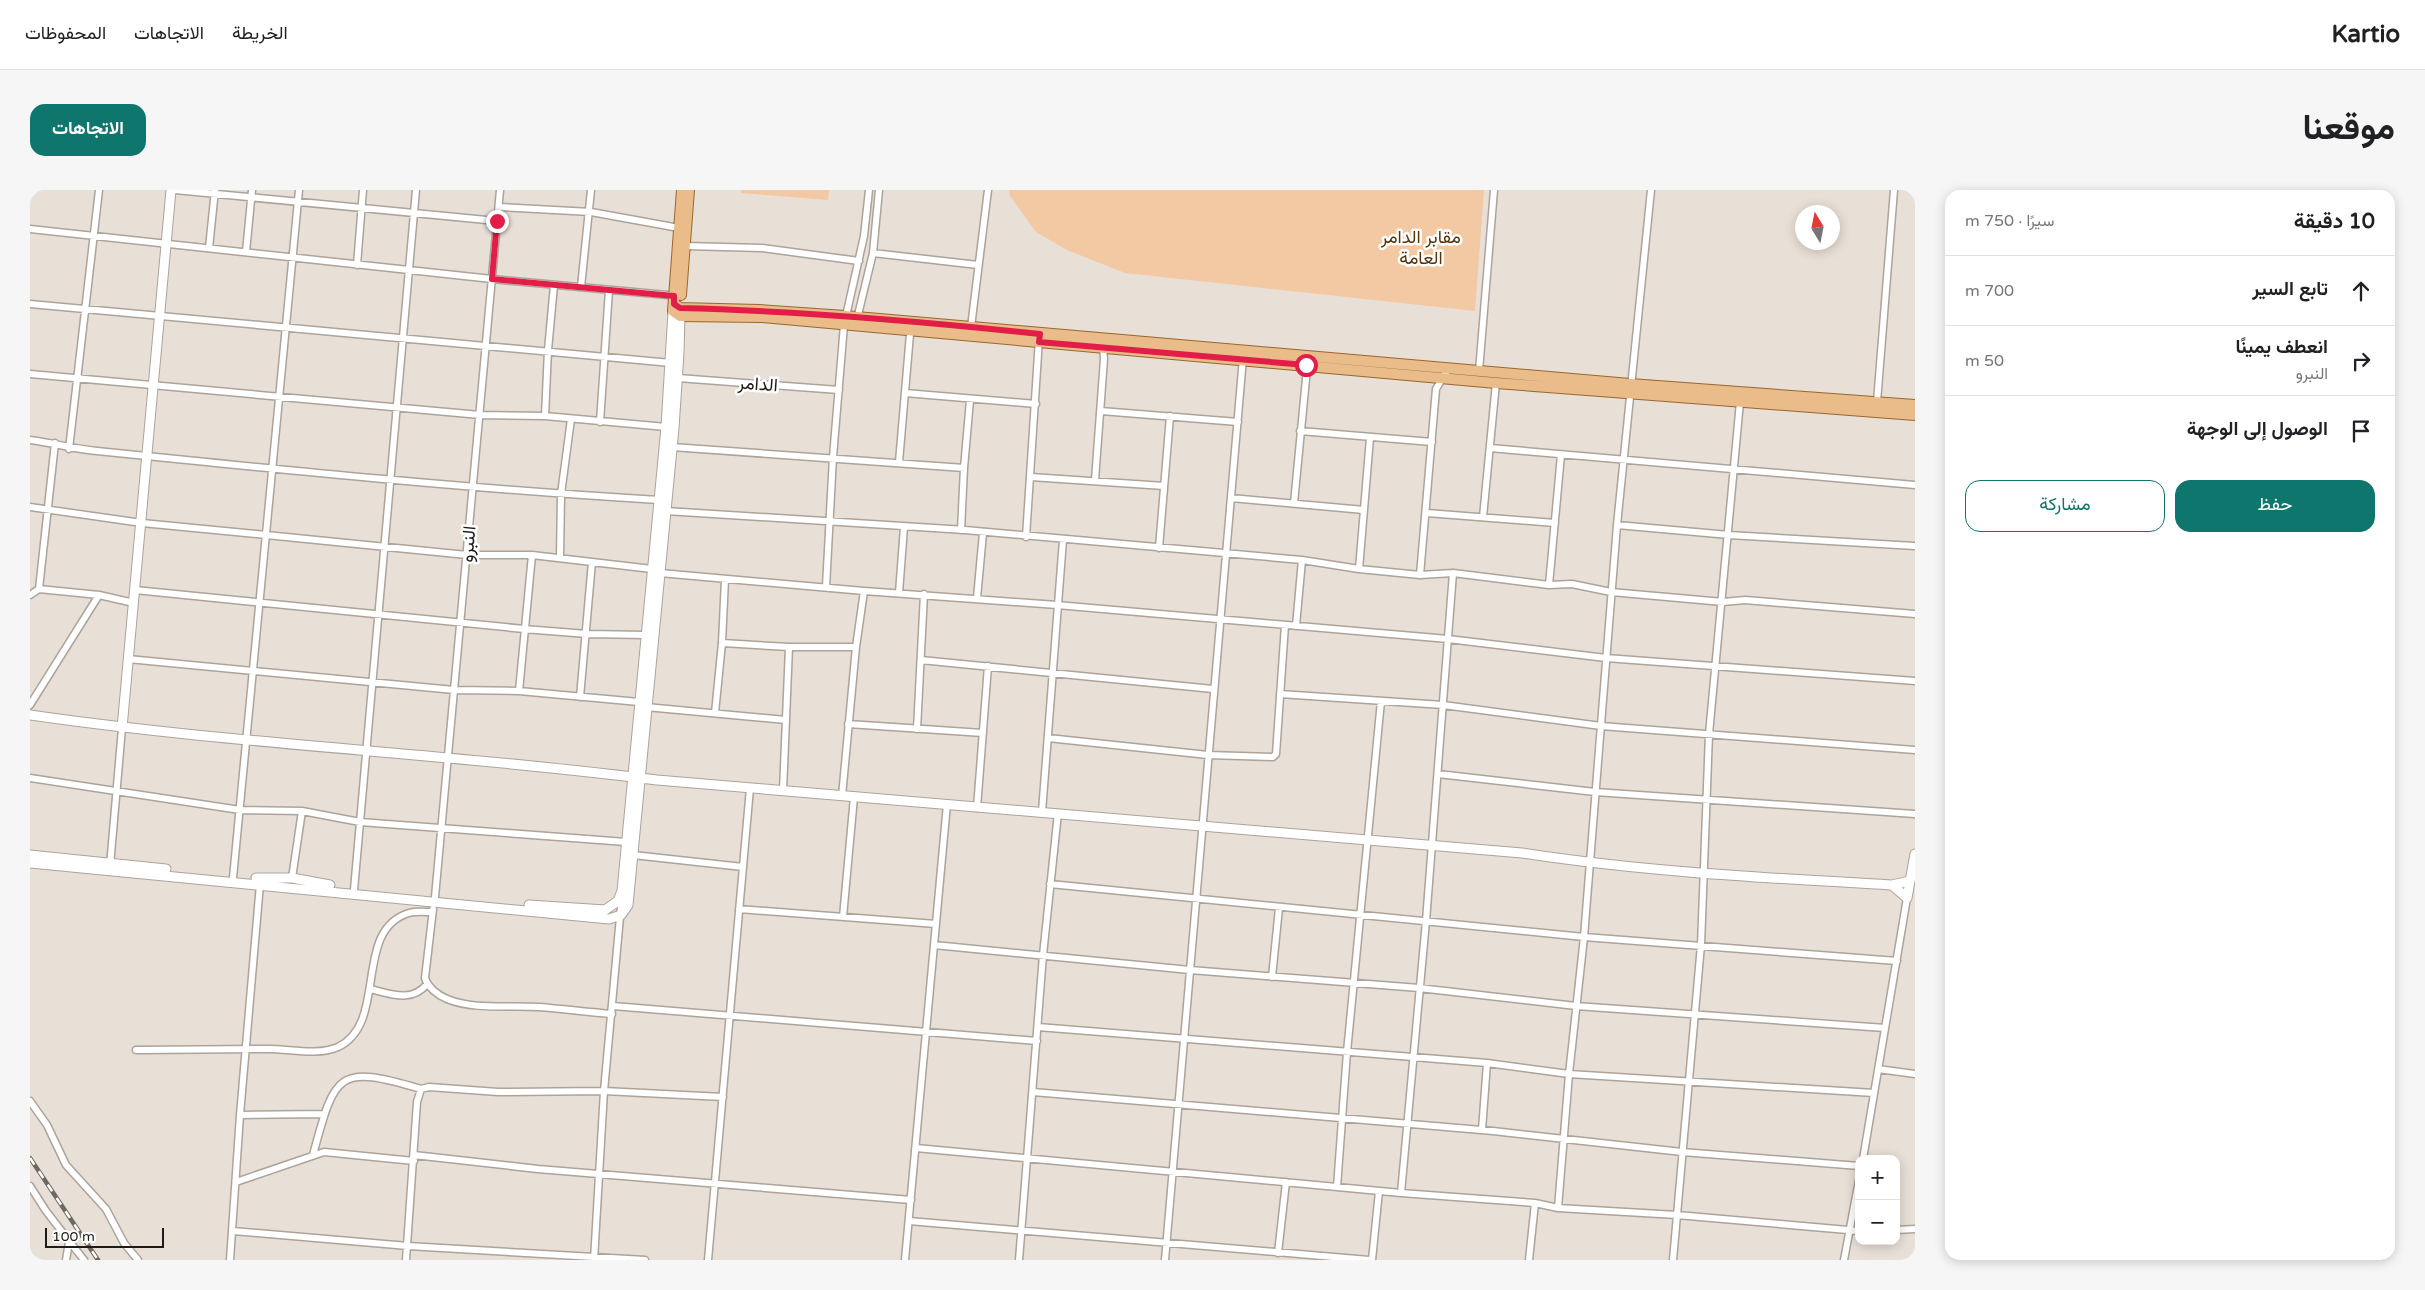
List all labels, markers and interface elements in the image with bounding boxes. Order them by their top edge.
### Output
text: Kartio [2332,20,2400,49]
text: المحفوظات [25,22,106,44]
text: الاتجاهات [134,22,204,44]
text: الخريطة [232,22,288,44]
button: الاتجاهات [30,104,146,156]
text: موقعنا [2302,107,2395,149]
north arrow [1795,205,1840,250]
text: 10 دقيقة [2294,209,2375,234]
route end [486,210,509,233]
text: سيرًا · 750 m [1965,211,2054,231]
park label: مقابر الدامر العامة [1380,226,1461,269]
icon: ahead [2347,277,2375,305]
text: تابع السير [2252,278,2328,300]
text: 700 m [1965,281,2014,301]
text: انعطف يمينًا [2235,336,2328,358]
icon: right [2347,347,2375,375]
text: 50 m [1965,351,2004,371]
route start [1295,354,1318,377]
text: النبرو [2296,364,2328,384]
street label: الدامر [736,372,779,396]
icon: arrive [2347,417,2375,445]
text: الوصول إلى الوجهة [2187,418,2328,440]
button: مشاركة [1965,480,2165,532]
button: حفظ [2175,480,2375,532]
street label: النبرو [455,525,481,563]
map controls [1855,1155,1900,1245]
button: + [1855,1155,1900,1200]
button: − [1855,1200,1900,1245]
scale bar [45,1225,164,1248]
text: 100 m [52,1228,95,1245]

